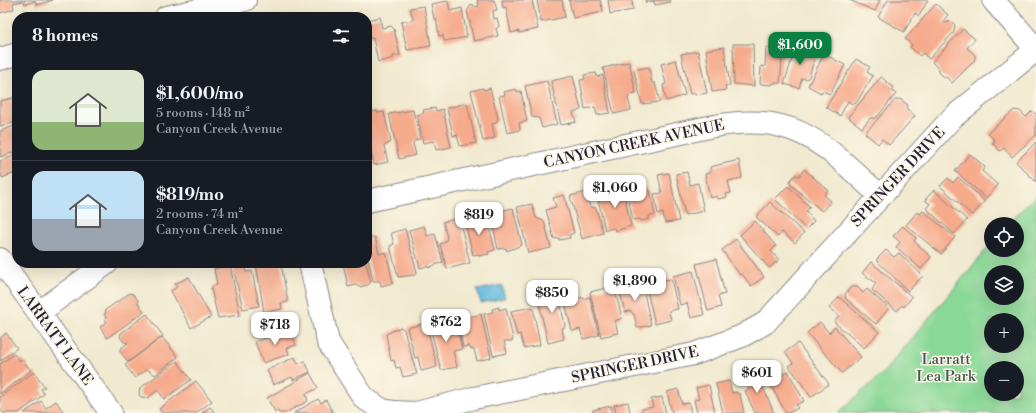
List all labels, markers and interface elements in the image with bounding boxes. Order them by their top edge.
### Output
text: 8 homes [32,25,98,47]
icon: filters [330,25,352,47]
pin: $1,600 [767,32,833,66]
text: $1,600 [777,37,823,53]
text: $1,600/mo [156,83,244,105]
icon: home [64,86,112,134]
text: 5 rooms · 148 m² [156,105,250,121]
street label: CANYON CREEK AVENUE [542,116,726,172]
text: Canyon Creek Avenue [156,121,283,137]
street label: SPRINGER DRIVE [847,123,949,231]
pin: $1,060 [582,175,648,209]
text: $1,060 [592,180,638,196]
text: $819/mo [156,184,224,206]
icon: home [64,187,112,235]
pin: $819 [455,202,503,236]
text: 2 rooms · 74 m² [156,206,243,222]
text: $819 [464,207,494,223]
map controls [984,217,1024,401]
button: locate [984,217,1024,257]
text: Canyon Creek Avenue [156,222,283,238]
button: layers [984,265,1024,305]
pin: $1,890 [602,268,668,302]
text: $1,890 [613,273,657,289]
pin: $850 [528,280,576,314]
street label: LARRATT LANE [13,283,97,389]
text: $850 [535,285,569,301]
pin: $762 [422,309,470,343]
pin: $718 [251,312,299,346]
button: + [984,313,1024,353]
text: $762 [430,314,462,330]
text: $718 [260,317,290,333]
street label: SPRINGER DRIVE [570,342,700,388]
park label: Larratt Lea Park [916,350,977,386]
pin: $601 [733,360,781,394]
button: − [984,361,1024,401]
text: $601 [741,365,773,381]

